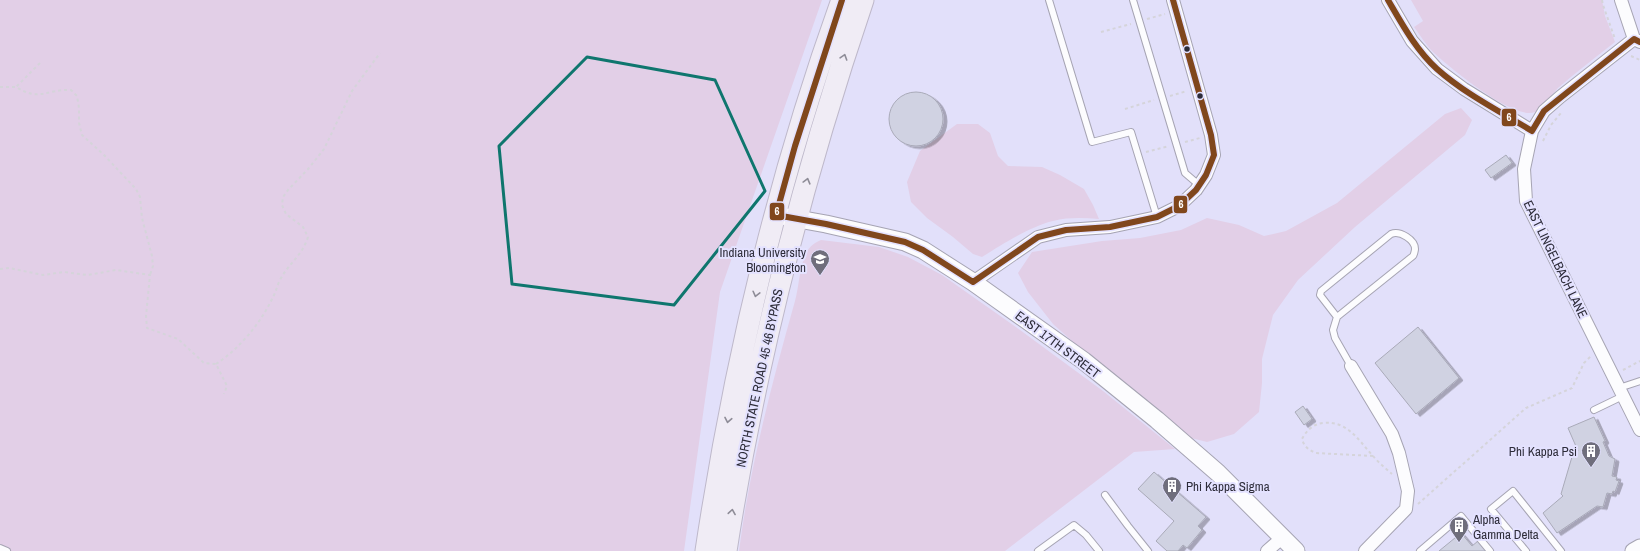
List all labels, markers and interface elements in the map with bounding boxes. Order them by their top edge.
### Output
unlabelled marker [1182,44,1192,54]
one-way arrow [840,53,848,60]
unlabelled marker [1195,91,1205,101]
line badge: 6 [1501,108,1517,127]
text: 6 [1506,110,1512,124]
one-way arrow [802,178,811,185]
line badge: 6 [1173,195,1188,214]
text: 6 [1178,197,1184,211]
street label: EAST LINGELBACH LANE [1520,198,1591,321]
line badge: 6 [769,202,785,221]
text: 6 [774,204,780,218]
place label: Indiana University Bloomington [719,244,807,276]
school or university icon: Indiana University Bloomington [809,248,831,276]
street label: NORTH STATE ROAD 45 46 BYPASS [732,287,787,469]
one-way arrow [752,290,761,297]
street label: EAST 17TH STREET [1012,307,1104,382]
one-way arrow [725,417,733,424]
building icon: Phi Kappa Psi [1580,440,1602,468]
place label: Phi Kappa Psi [1509,443,1577,460]
building icon: Phi Kappa Sigma [1161,475,1183,503]
place label: Phi Kappa Sigma [1186,478,1270,495]
one-way arrow [727,509,736,516]
place label: Alpha Gamma Delta [1472,511,1539,543]
building icon: Alpha Gamma Delta [1448,515,1470,543]

